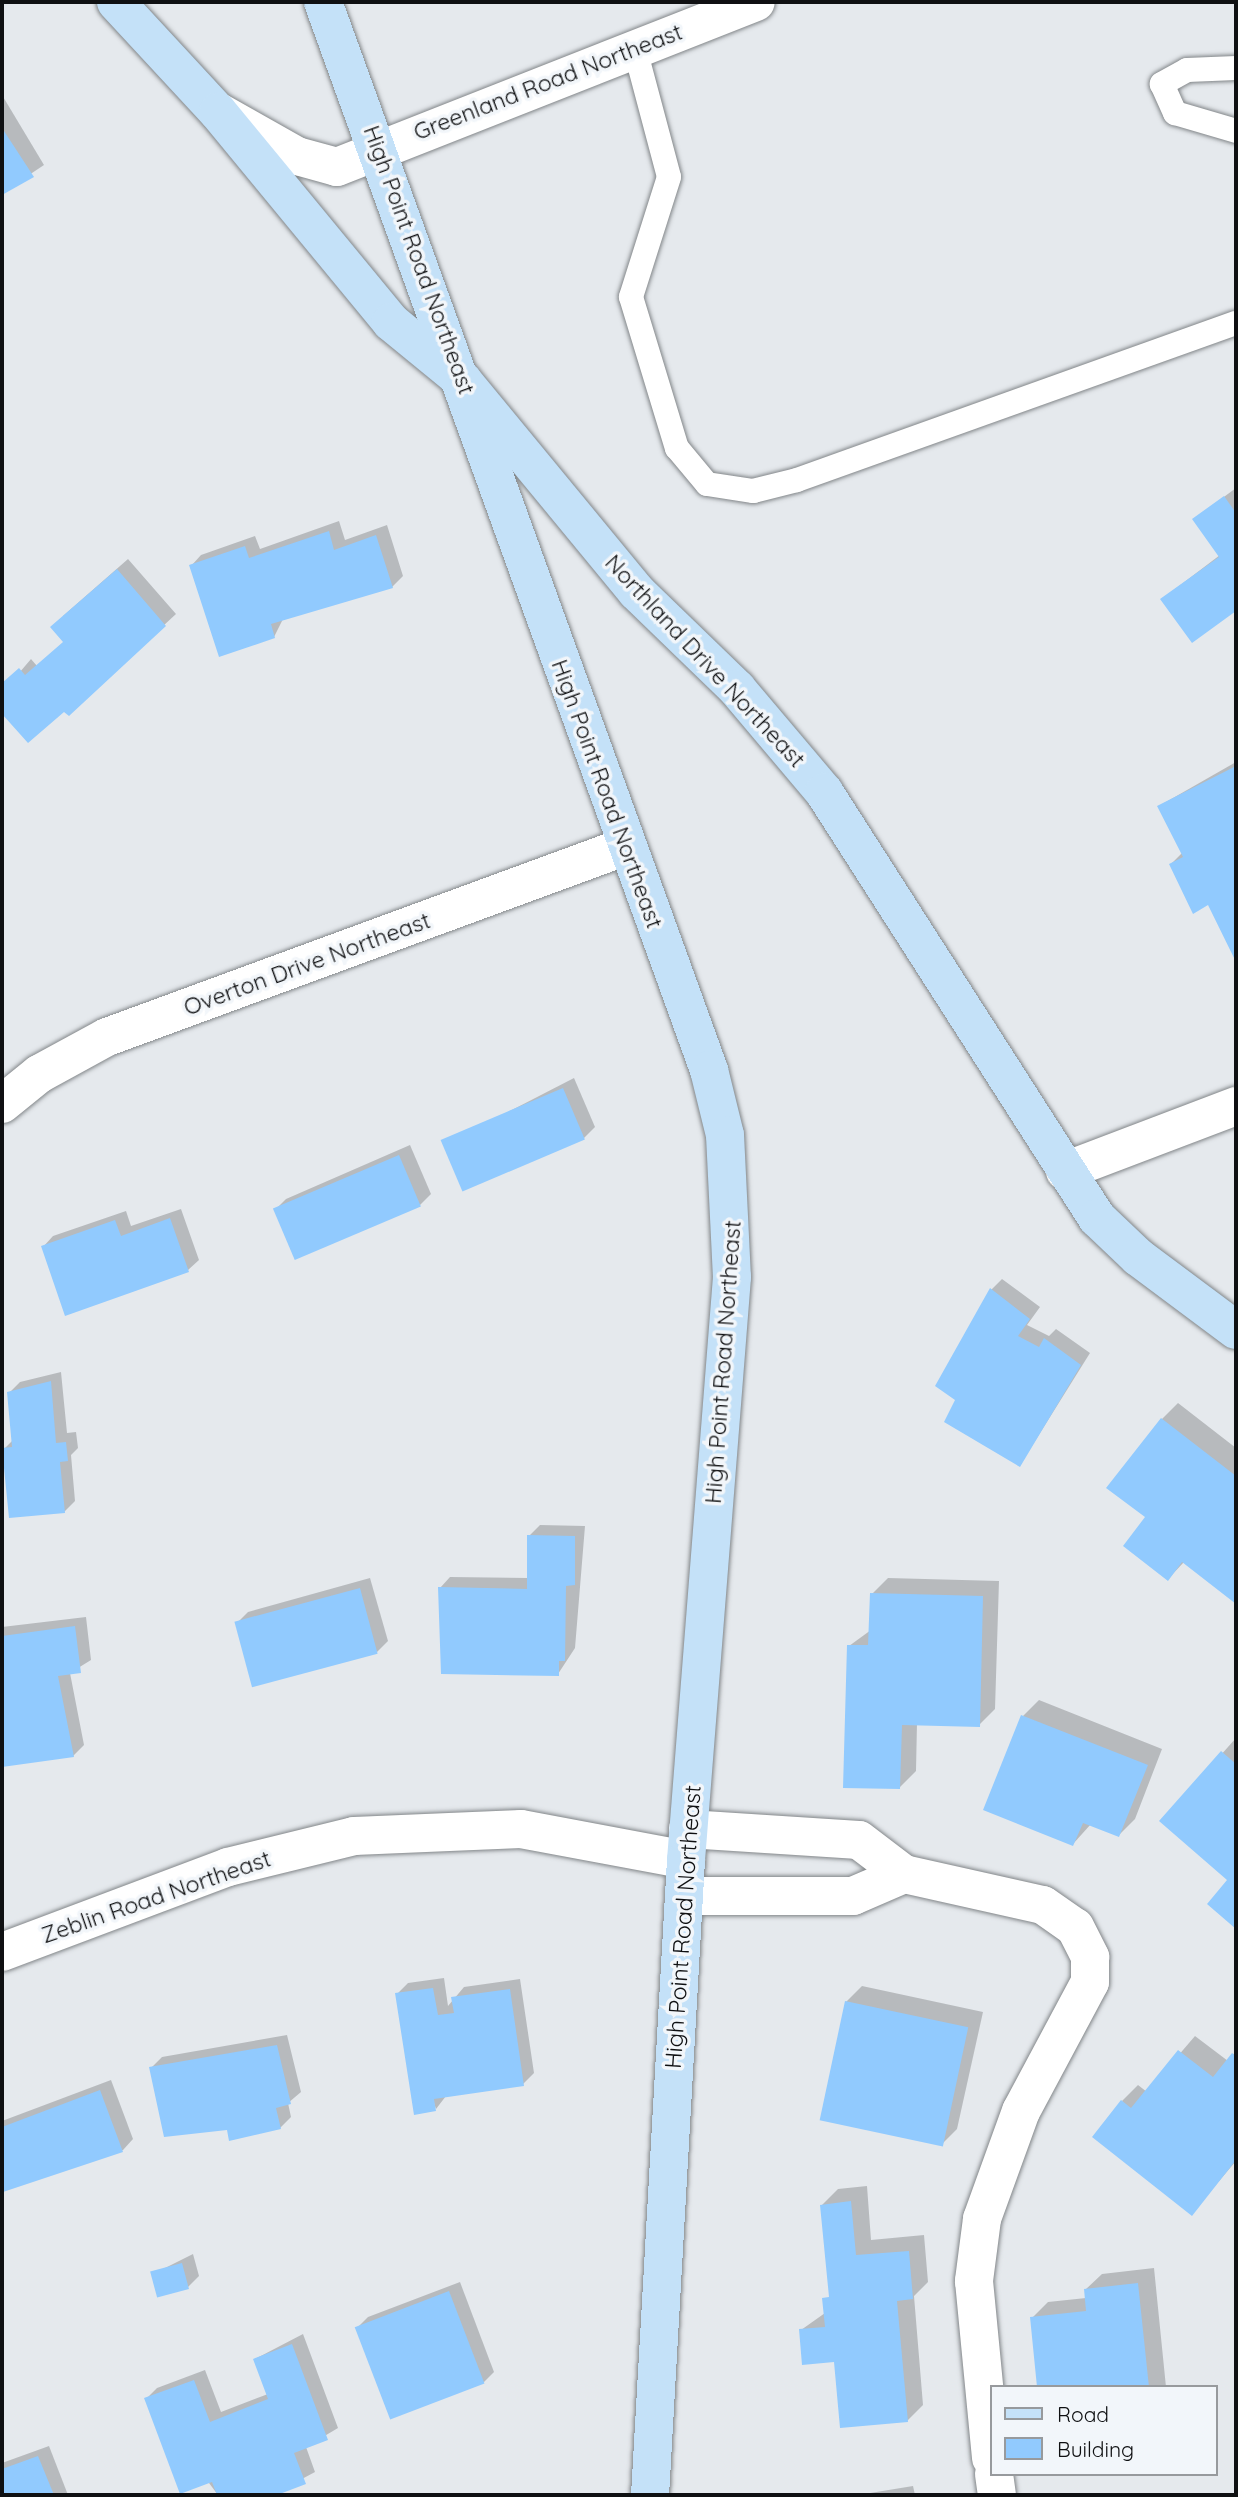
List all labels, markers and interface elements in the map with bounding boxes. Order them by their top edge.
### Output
street label: Greenland Road Northeast [410,18,686,146]
street label: High Point Road Northeast [357,122,481,398]
street label: Northland Drive Northeast [599,549,811,773]
street label: High Point Road Northeast [545,656,669,932]
street label: Overton Drive Northeast [180,907,434,1021]
street label: High Point Road Northeast [699,1219,747,1505]
street label: High Point Road Northeast [659,1784,707,2070]
street label: Zeblin Road Northeast [38,1845,274,1949]
legend [990,2385,1217,2476]
text: Road [1057,2401,1109,2427]
text: Building [1057,2436,1134,2462]

